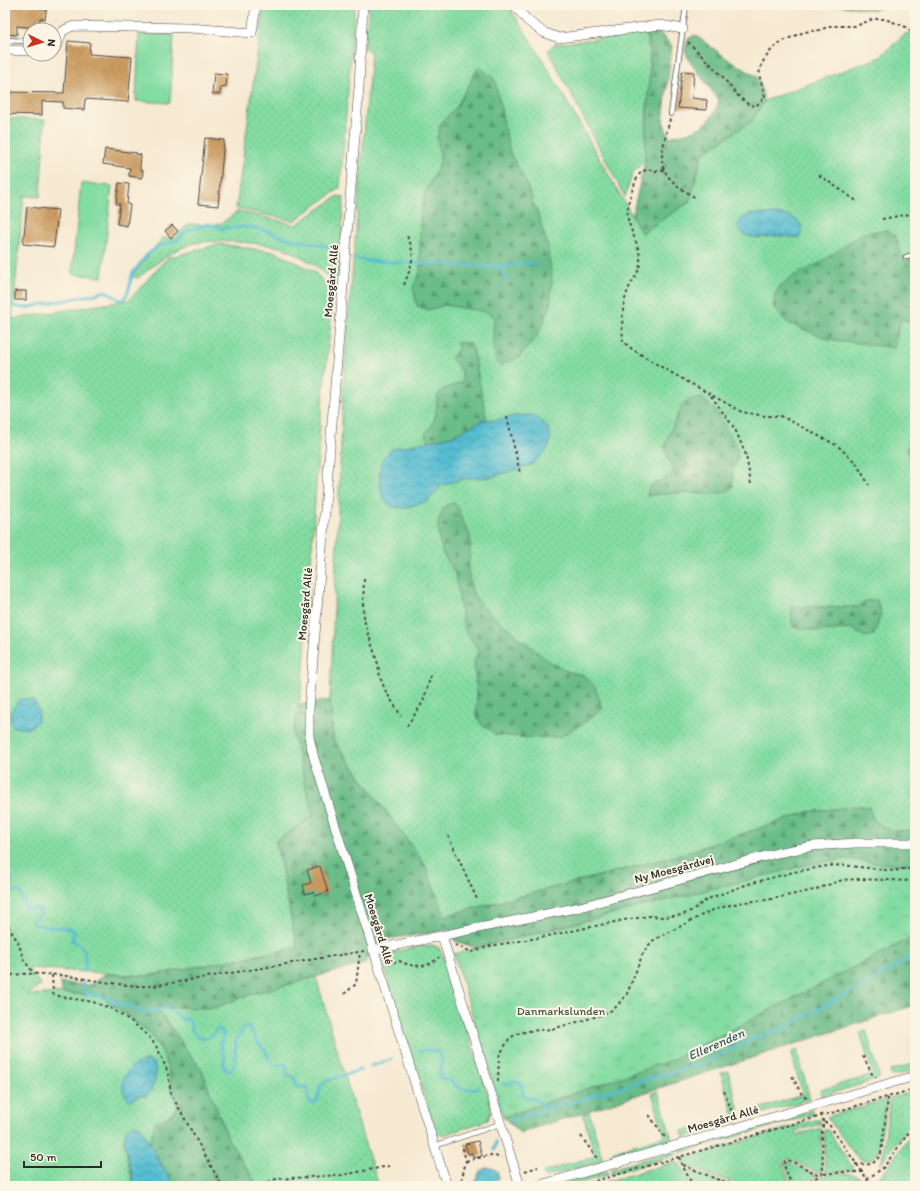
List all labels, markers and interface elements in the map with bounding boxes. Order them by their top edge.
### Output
north arrow [22,22,62,62]
text: N [45,39,58,47]
street label: Moesgård Allé [321,244,341,318]
street label: Moesgård Allé [295,567,315,641]
street label: Ny Moesgårdvej [633,852,715,886]
street label: Moesgård Allé [362,892,396,966]
park label: Danmarkslunden [517,1004,606,1018]
water label: Ellerenden [686,1025,747,1063]
street label: Moesgård Allé [686,1102,760,1136]
scale bar [24,1143,101,1169]
text: 50 m [30,1150,56,1164]

